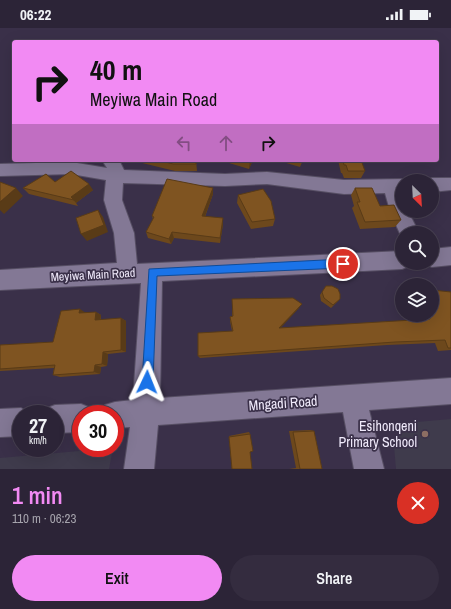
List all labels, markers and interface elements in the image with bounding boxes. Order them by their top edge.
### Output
text: 06:22 [20,4,51,25]
text: 40 m [90,51,142,89]
icon: right [24,56,76,108]
text: Meyiwa Main Road [90,87,217,112]
icon: left [173,132,195,154]
icon: ahead [215,132,237,154]
icon: right [257,132,279,154]
north arrow [395,174,439,218]
map controls [395,174,439,322]
button: search [395,226,439,270]
pin [326,247,360,281]
icon: arrive [332,253,354,275]
street label: Meyiwa Main Road [50,265,136,285]
button: layers [395,278,439,322]
position arrow [126,361,168,403]
street label: Mngadi Road [248,392,318,414]
speed limit sign: 30 [72,405,124,457]
text: 27 [29,412,47,439]
place label: Esihonqeni Primary School [339,417,417,451]
marker: Esihonqeni Primary School [420,429,430,439]
text: km/h [29,434,47,447]
text: 1 min [12,479,63,511]
button: close [397,482,439,524]
text: 110 m · 06:23 [12,510,76,527]
button: Exit [12,555,222,601]
button: Share [230,555,439,601]

